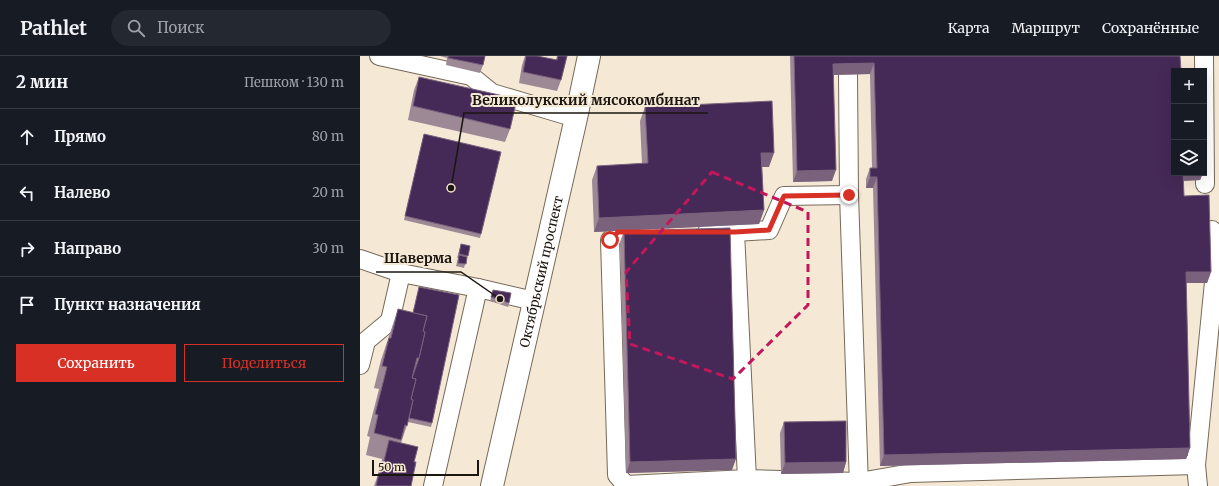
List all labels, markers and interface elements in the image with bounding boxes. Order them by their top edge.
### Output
search box [111,10,391,46]
text: Pathlet [20,16,87,40]
icon: search [125,17,147,39]
text: Поиск [157,18,204,37]
text: Карта [948,19,989,37]
text: Маршрут [1011,19,1080,37]
text: Сохранённые [1102,19,1199,37]
map controls [1171,68,1207,176]
button: + [1171,68,1207,104]
text: 2 мин [16,71,68,93]
text: Пешком · 130 m [244,74,344,91]
callout: Великолукский мясокомбинат [464,87,708,113]
text: Великолукский мясокомбинат [472,91,700,109]
button: − [1171,104,1207,140]
icon: ahead [16,126,38,148]
text: Прямо [54,127,106,146]
text: 80 m [312,128,344,145]
button: layers [1171,140,1207,176]
icon: left [16,182,38,204]
text: Налево [54,183,110,202]
text: 20 m [312,184,344,201]
route end [840,186,858,204]
street label: Октябрьский проспект [515,194,567,349]
route start [601,231,619,249]
icon: right [16,238,38,260]
text: Направо [54,239,121,258]
text: 30 m [312,240,344,257]
callout: Шаверма [376,246,461,272]
text: Шаверма [384,249,452,267]
icon: arrive [16,294,38,316]
text: Пункт назначения [54,295,201,314]
button: Сохранить [16,344,176,382]
button: Поделиться [184,344,344,382]
scale bar [372,458,479,477]
text: 50 m [378,460,405,474]

